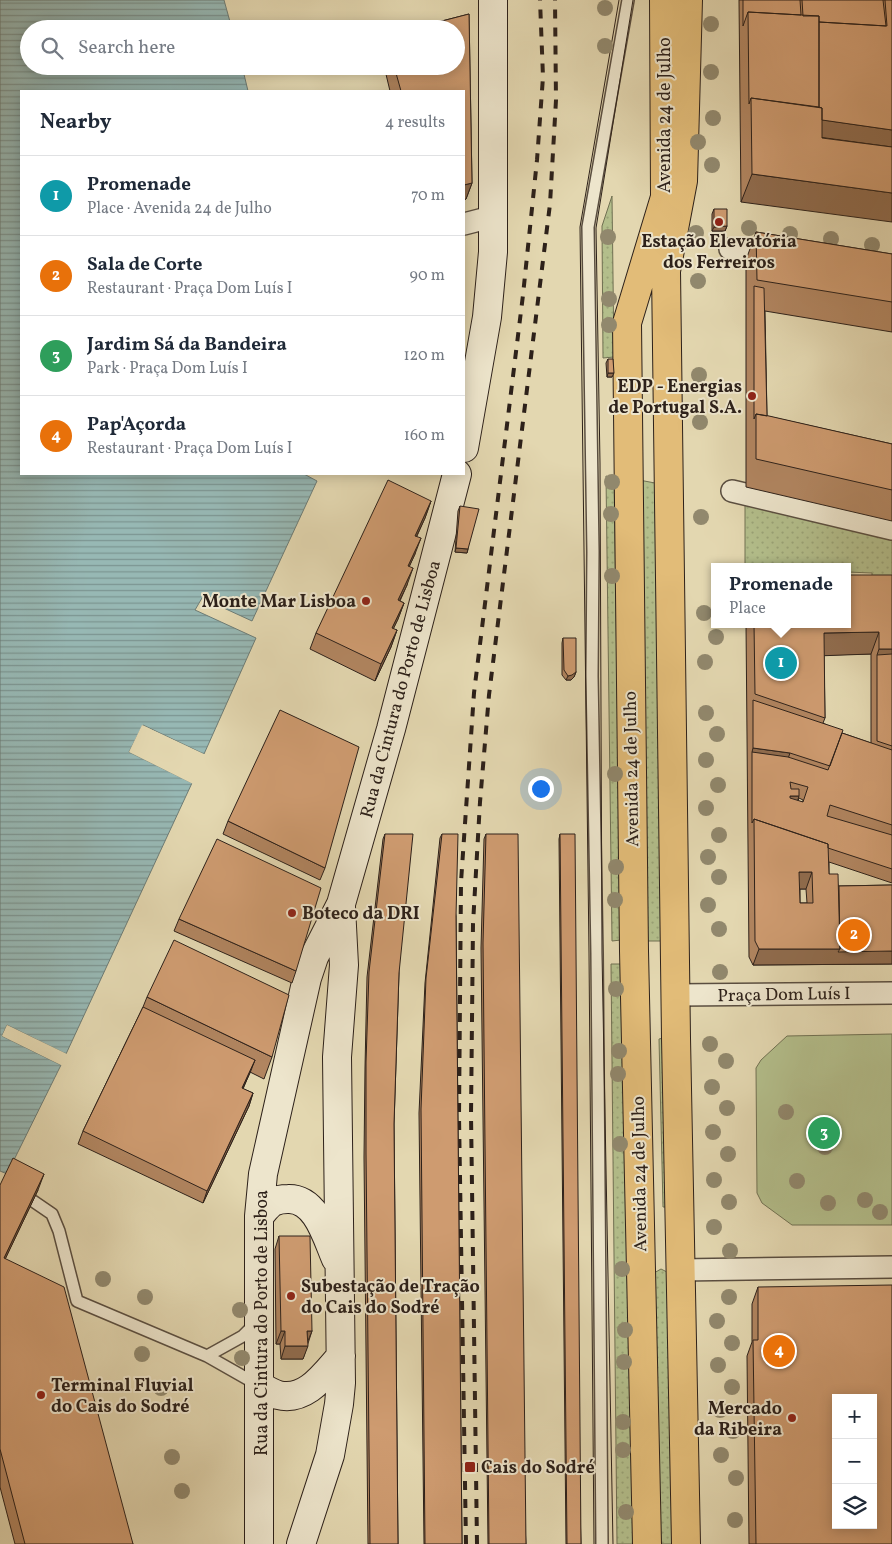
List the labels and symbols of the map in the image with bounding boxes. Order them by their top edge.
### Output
street label: Avenida 24 de Julho [653,37,678,193]
marker: Estação Elevatória dos Ferreiros [713,216,725,228]
place label: Estação Elevatória dos Ferreiros [641,230,797,276]
place label: EDP - Energias de Portugal S.A. [608,375,742,421]
marker: EDP - Energias de Portugal S.A. [746,390,758,402]
street label: Rua da Cintura do Porto de Lisboa [355,558,448,821]
place label: Monte Mar Lisboa [202,590,356,615]
marker: Monte Mar Lisboa [360,595,372,607]
pin: 1 [765,644,797,682]
street label: Avenida 24 de Julho [619,691,646,847]
your location [528,776,554,802]
place label: Boteco da DRI [302,902,420,927]
marker: Boteco da DRI [286,907,298,919]
pin: 2 [838,916,870,954]
street label: Praça Dom Luís I [717,982,851,1009]
street label: Avenida 24 de Julho [627,1096,654,1252]
pin: 3 [808,1114,840,1152]
street label: Rua da Cintura do Porto de Lisboa [250,1190,275,1456]
place label: Subestação de Tração do Cais do Sodré [301,1275,480,1321]
marker: Subestação de Tração do Cais do Sodré [285,1290,297,1302]
pin: 4 [763,1332,795,1370]
place label: Terminal Fluvial do Cais do Sodré [51,1374,194,1420]
marker: Terminal Fluvial do Cais do Sodré [35,1389,47,1401]
place label: Mercado da Ribeira [694,1397,782,1443]
marker: Mercado da Ribeira [786,1412,798,1424]
place label: Cais do Sodré [481,1456,595,1481]
marker: Cais do Sodré [463,1460,477,1474]

